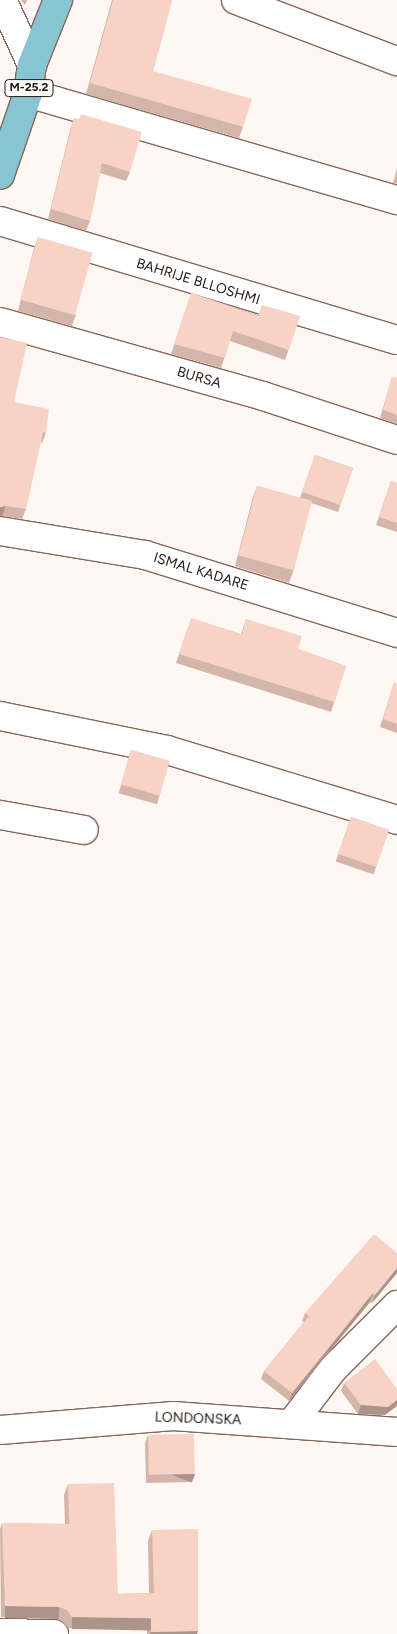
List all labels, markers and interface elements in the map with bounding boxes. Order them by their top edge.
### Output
road number: M-25.2 [4,78,54,98]
street label: BAHRIJE BLLOSHMI [134,255,262,309]
street label: BURSA [175,364,223,392]
street label: ISMAL KADARE [151,550,251,594]
street label: LONDONSKA [154,1409,242,1429]

